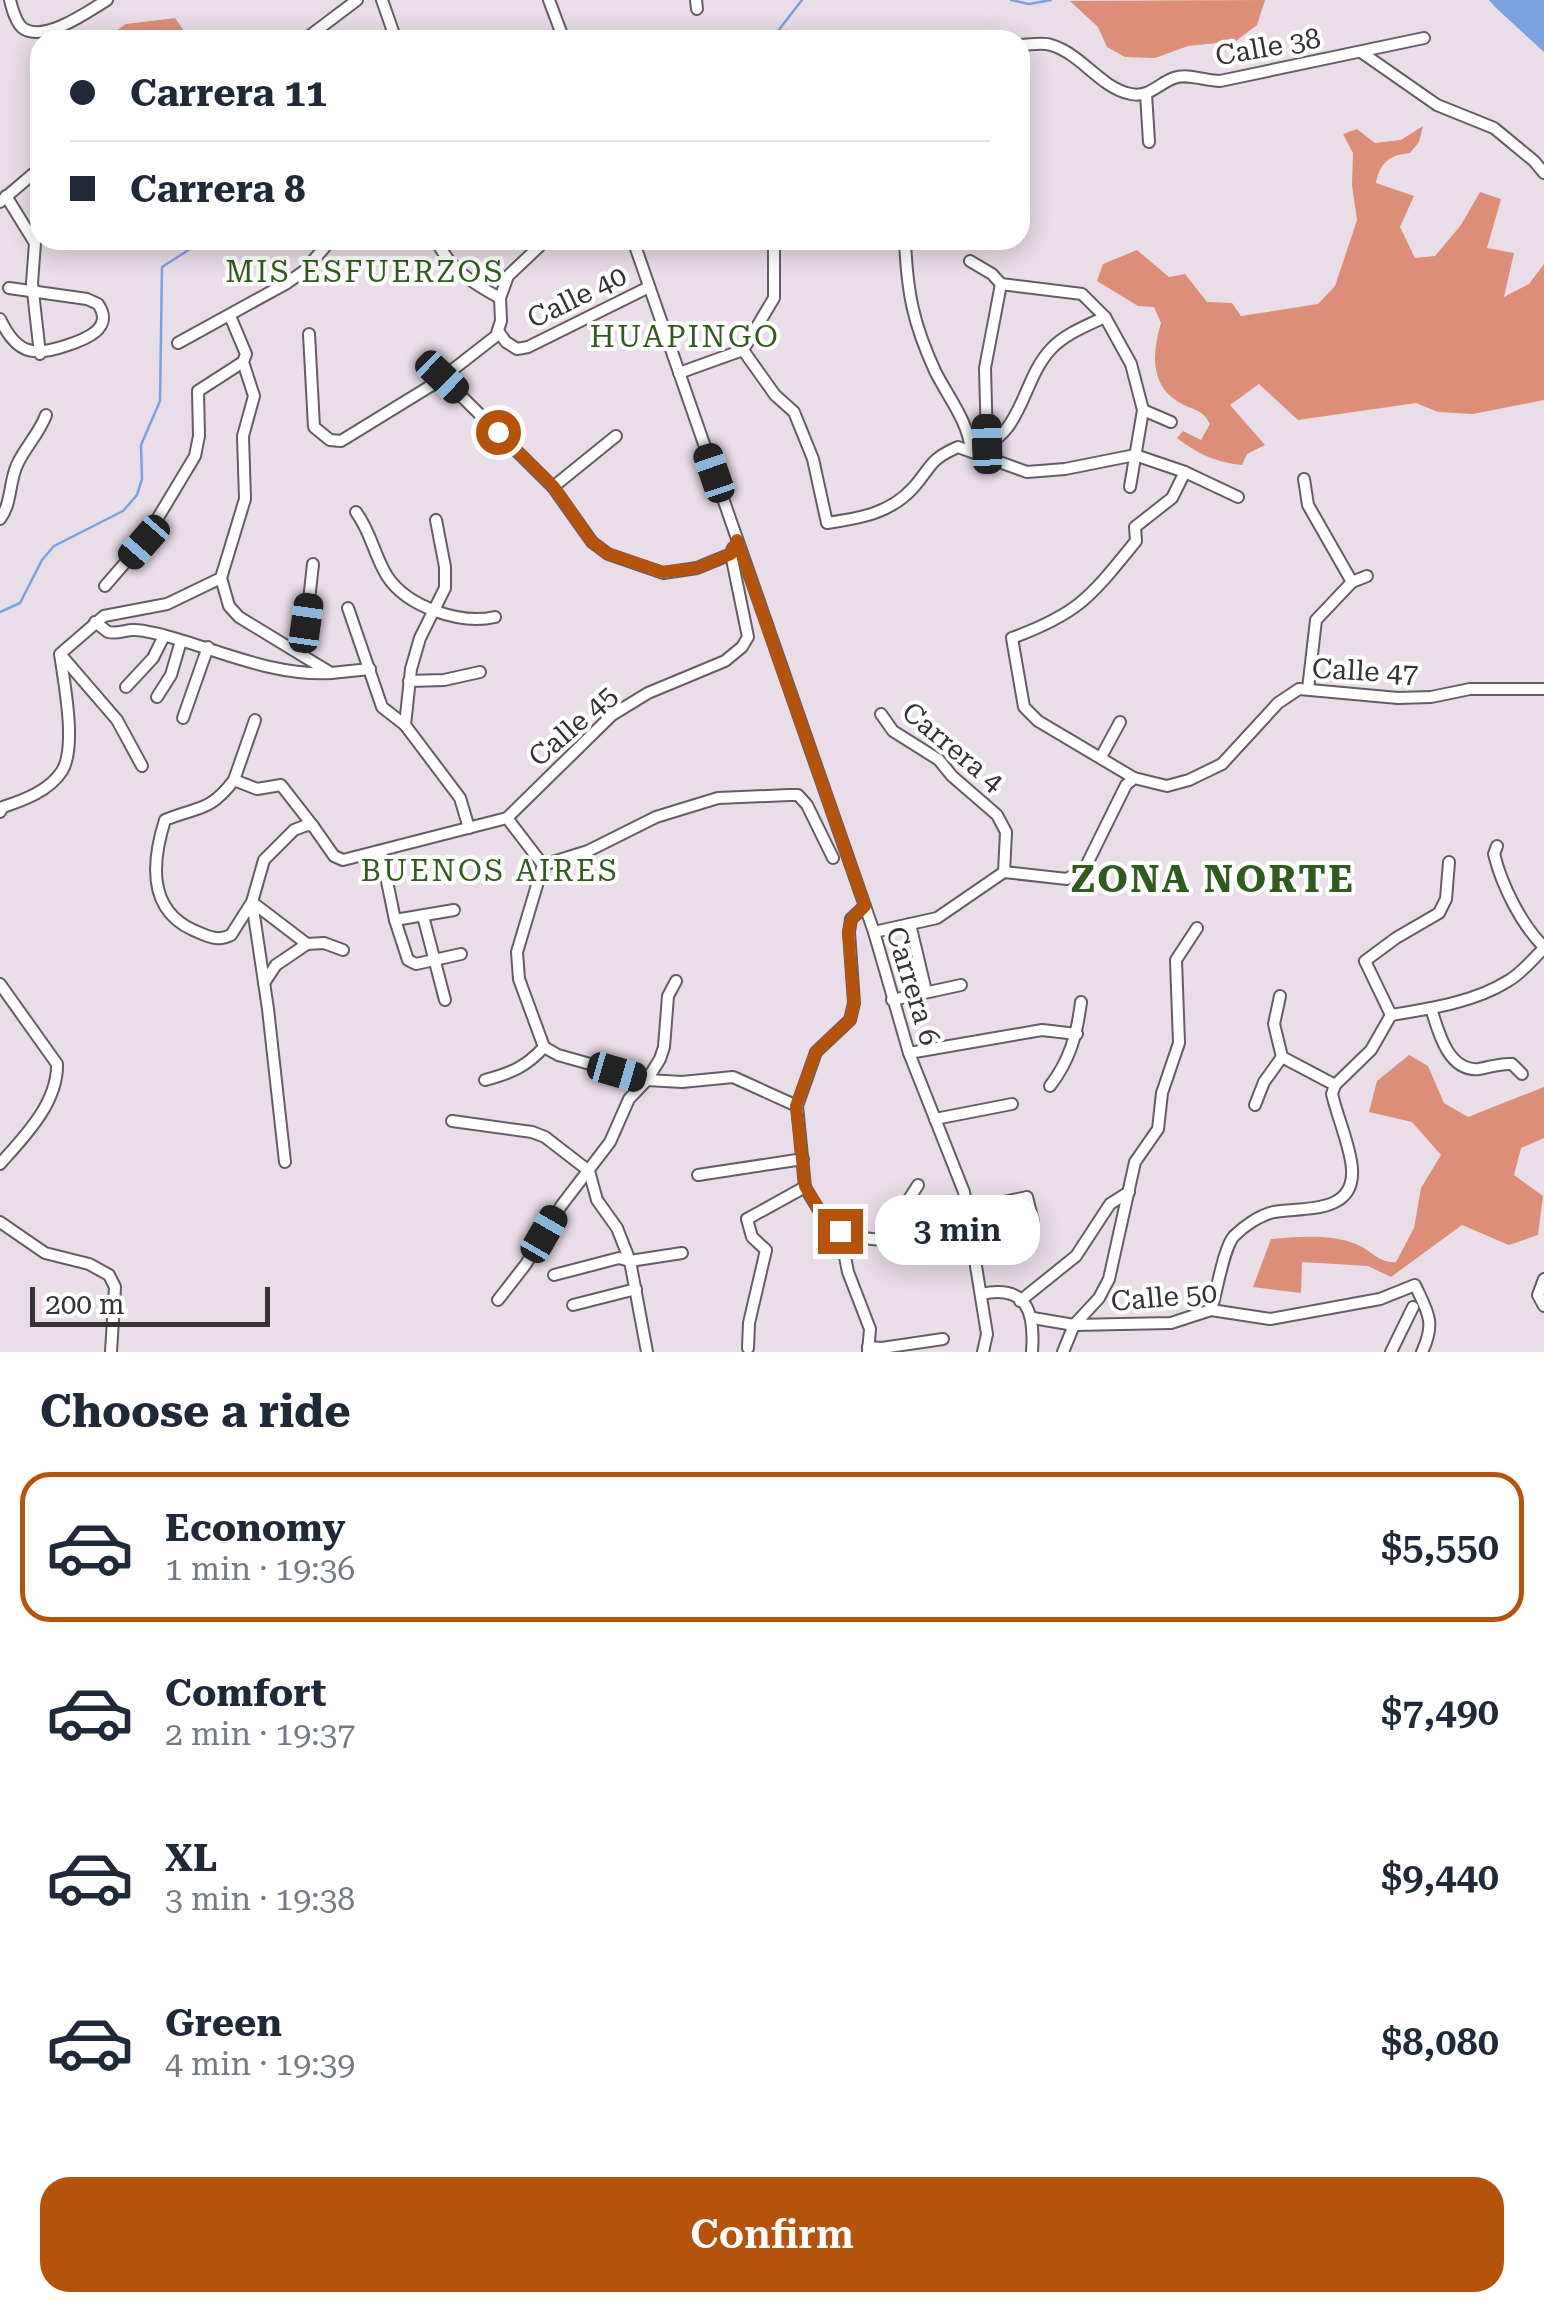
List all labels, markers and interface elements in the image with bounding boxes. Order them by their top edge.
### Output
street label: Calle 38 [1213,22,1323,72]
text: Carrera 11 [130,71,327,115]
text: Carrera 8 [130,167,306,211]
district label: MIS ESFUERZOS [225,254,505,289]
street label: Calle 40 [522,259,632,335]
district label: HUAPINGO [590,319,780,354]
car [410,345,474,409]
route start [476,410,521,455]
car [971,413,1003,475]
car [690,440,738,506]
car [113,510,175,574]
car [287,591,325,655]
street label: Calle 47 [1311,652,1419,690]
street label: Calle 45 [522,679,624,773]
street label: Carrera 4 [895,695,1011,799]
district label: BUENOS AIRES [361,853,619,888]
district label: ZONA NORTE [1071,857,1355,901]
street label: Carrera 6 [879,923,947,1049]
car [584,1049,650,1095]
callout: 3 min [875,1196,1040,1266]
car [516,1201,572,1267]
route end [818,1209,863,1254]
text: 3 min [913,1211,1002,1249]
street label: Calle 50 [1110,1276,1218,1318]
scale bar [30,1282,270,1326]
text: 200 m [45,1288,125,1321]
text: Choose a ride [40,1385,351,1438]
icon: car [45,1502,135,1592]
text: Economy [165,1506,345,1550]
text: $5,550 [1381,1525,1499,1569]
text: 1 min · 19:36 [165,1550,355,1588]
icon: car [45,1667,135,1757]
text: Comfort [165,1671,326,1715]
text: $7,490 [1381,1690,1499,1734]
text: 2 min · 19:37 [165,1715,355,1753]
icon: car [45,1832,135,1922]
text: XL [165,1836,217,1880]
text: $9,440 [1381,1855,1499,1899]
text: 3 min · 19:38 [165,1880,355,1918]
icon: car [45,1997,135,2087]
text: Green [165,2001,282,2045]
text: $8,080 [1381,2020,1499,2064]
text: 4 min · 19:39 [165,2045,355,2083]
button: Confirm [40,2177,1504,2292]

